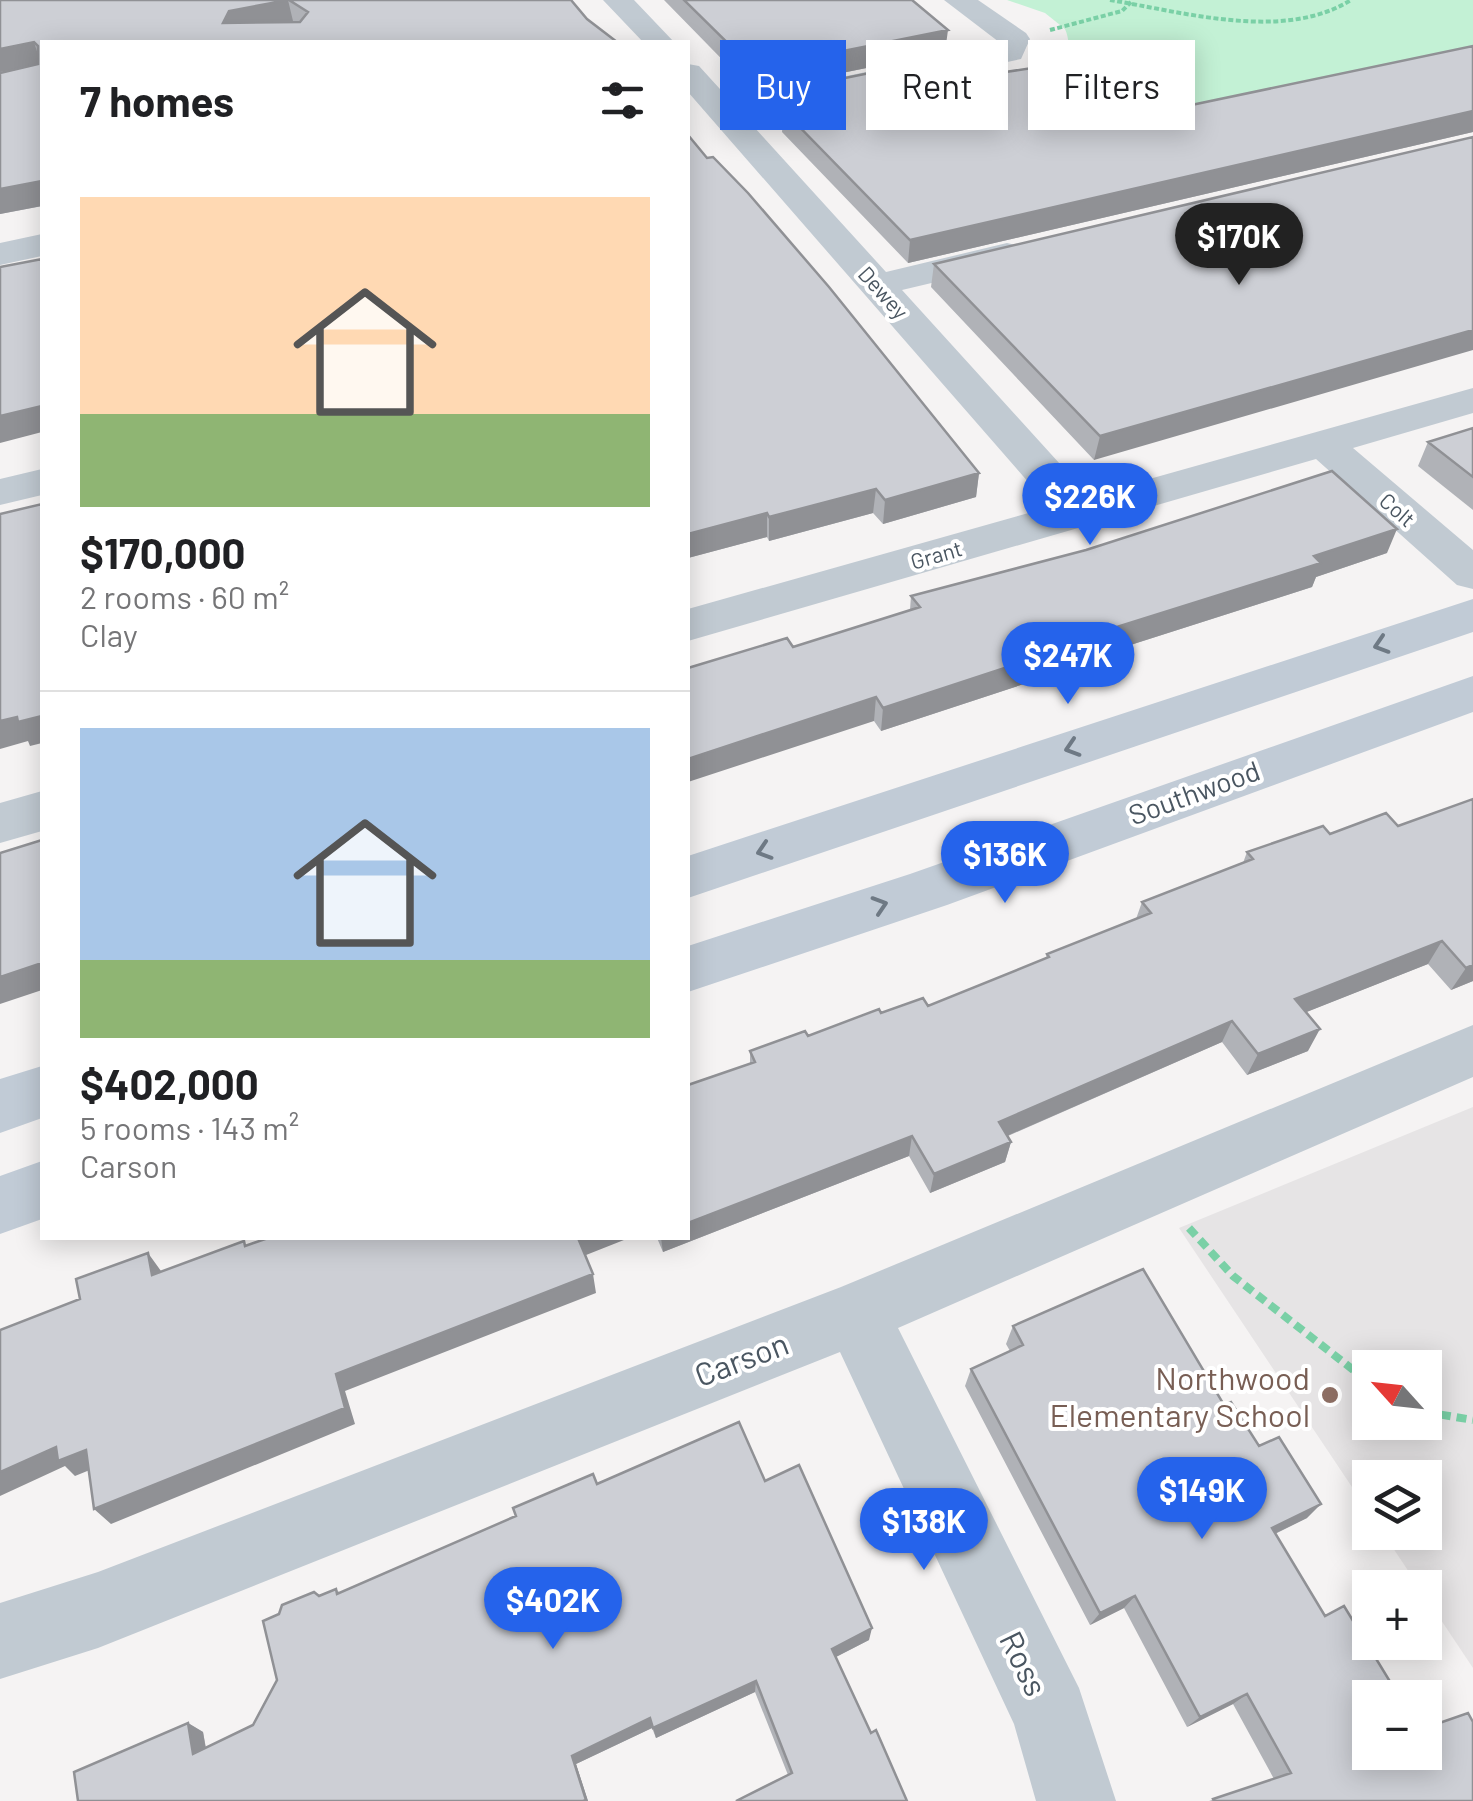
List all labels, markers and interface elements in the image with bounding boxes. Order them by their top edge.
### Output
chip: Buy [720,40,846,130]
chip: Rent [866,40,1008,130]
chip: Filters [1028,40,1195,130]
icon: filters [595,73,650,128]
text: 7 homes [80,75,234,125]
pin: $170K [1169,203,1309,288]
text: $170K [1197,216,1281,254]
street label: Dewey [854,260,914,324]
icon: home [275,262,455,442]
pin: $226K [1020,463,1160,548]
text: $226K [1044,476,1136,514]
street label: Colt [1375,487,1421,531]
text: $170,000 [80,527,246,577]
street label: Grant [907,534,965,574]
text: 2 rooms · 60 m² [80,577,289,615]
text: Clay [80,615,138,653]
pin: $247K [998,622,1138,707]
one-way arrow [1373,634,1390,654]
text: $247K [1023,635,1113,673]
one-way arrow [1065,737,1082,757]
street label: Southwood [1124,753,1264,831]
icon: home [275,793,455,973]
pin: $136K [935,821,1075,906]
text: $136K [963,834,1047,872]
one-way arrow [756,840,773,860]
one-way arrow [870,897,887,917]
text: $402,000 [80,1058,259,1108]
text: 5 rooms · 143 m² [80,1108,299,1146]
text: Carson [80,1146,177,1184]
street label: Carson [689,1323,793,1393]
north arrow [1352,1350,1442,1440]
map controls [1352,1350,1442,1770]
place label: Northwood Elementary School [1049,1358,1310,1433]
marker: Northwood Elementary School [1319,1384,1341,1406]
pin: $149K [1132,1457,1272,1542]
button: layers [1352,1460,1442,1550]
text: $149K [1159,1470,1245,1508]
pin: $138K [854,1488,994,1573]
text: $138K [882,1501,966,1539]
pin: $402K [483,1567,623,1652]
button: + [1352,1570,1442,1660]
text: $402K [506,1580,600,1618]
street label: Ross [993,1624,1057,1702]
button: − [1352,1680,1442,1770]

